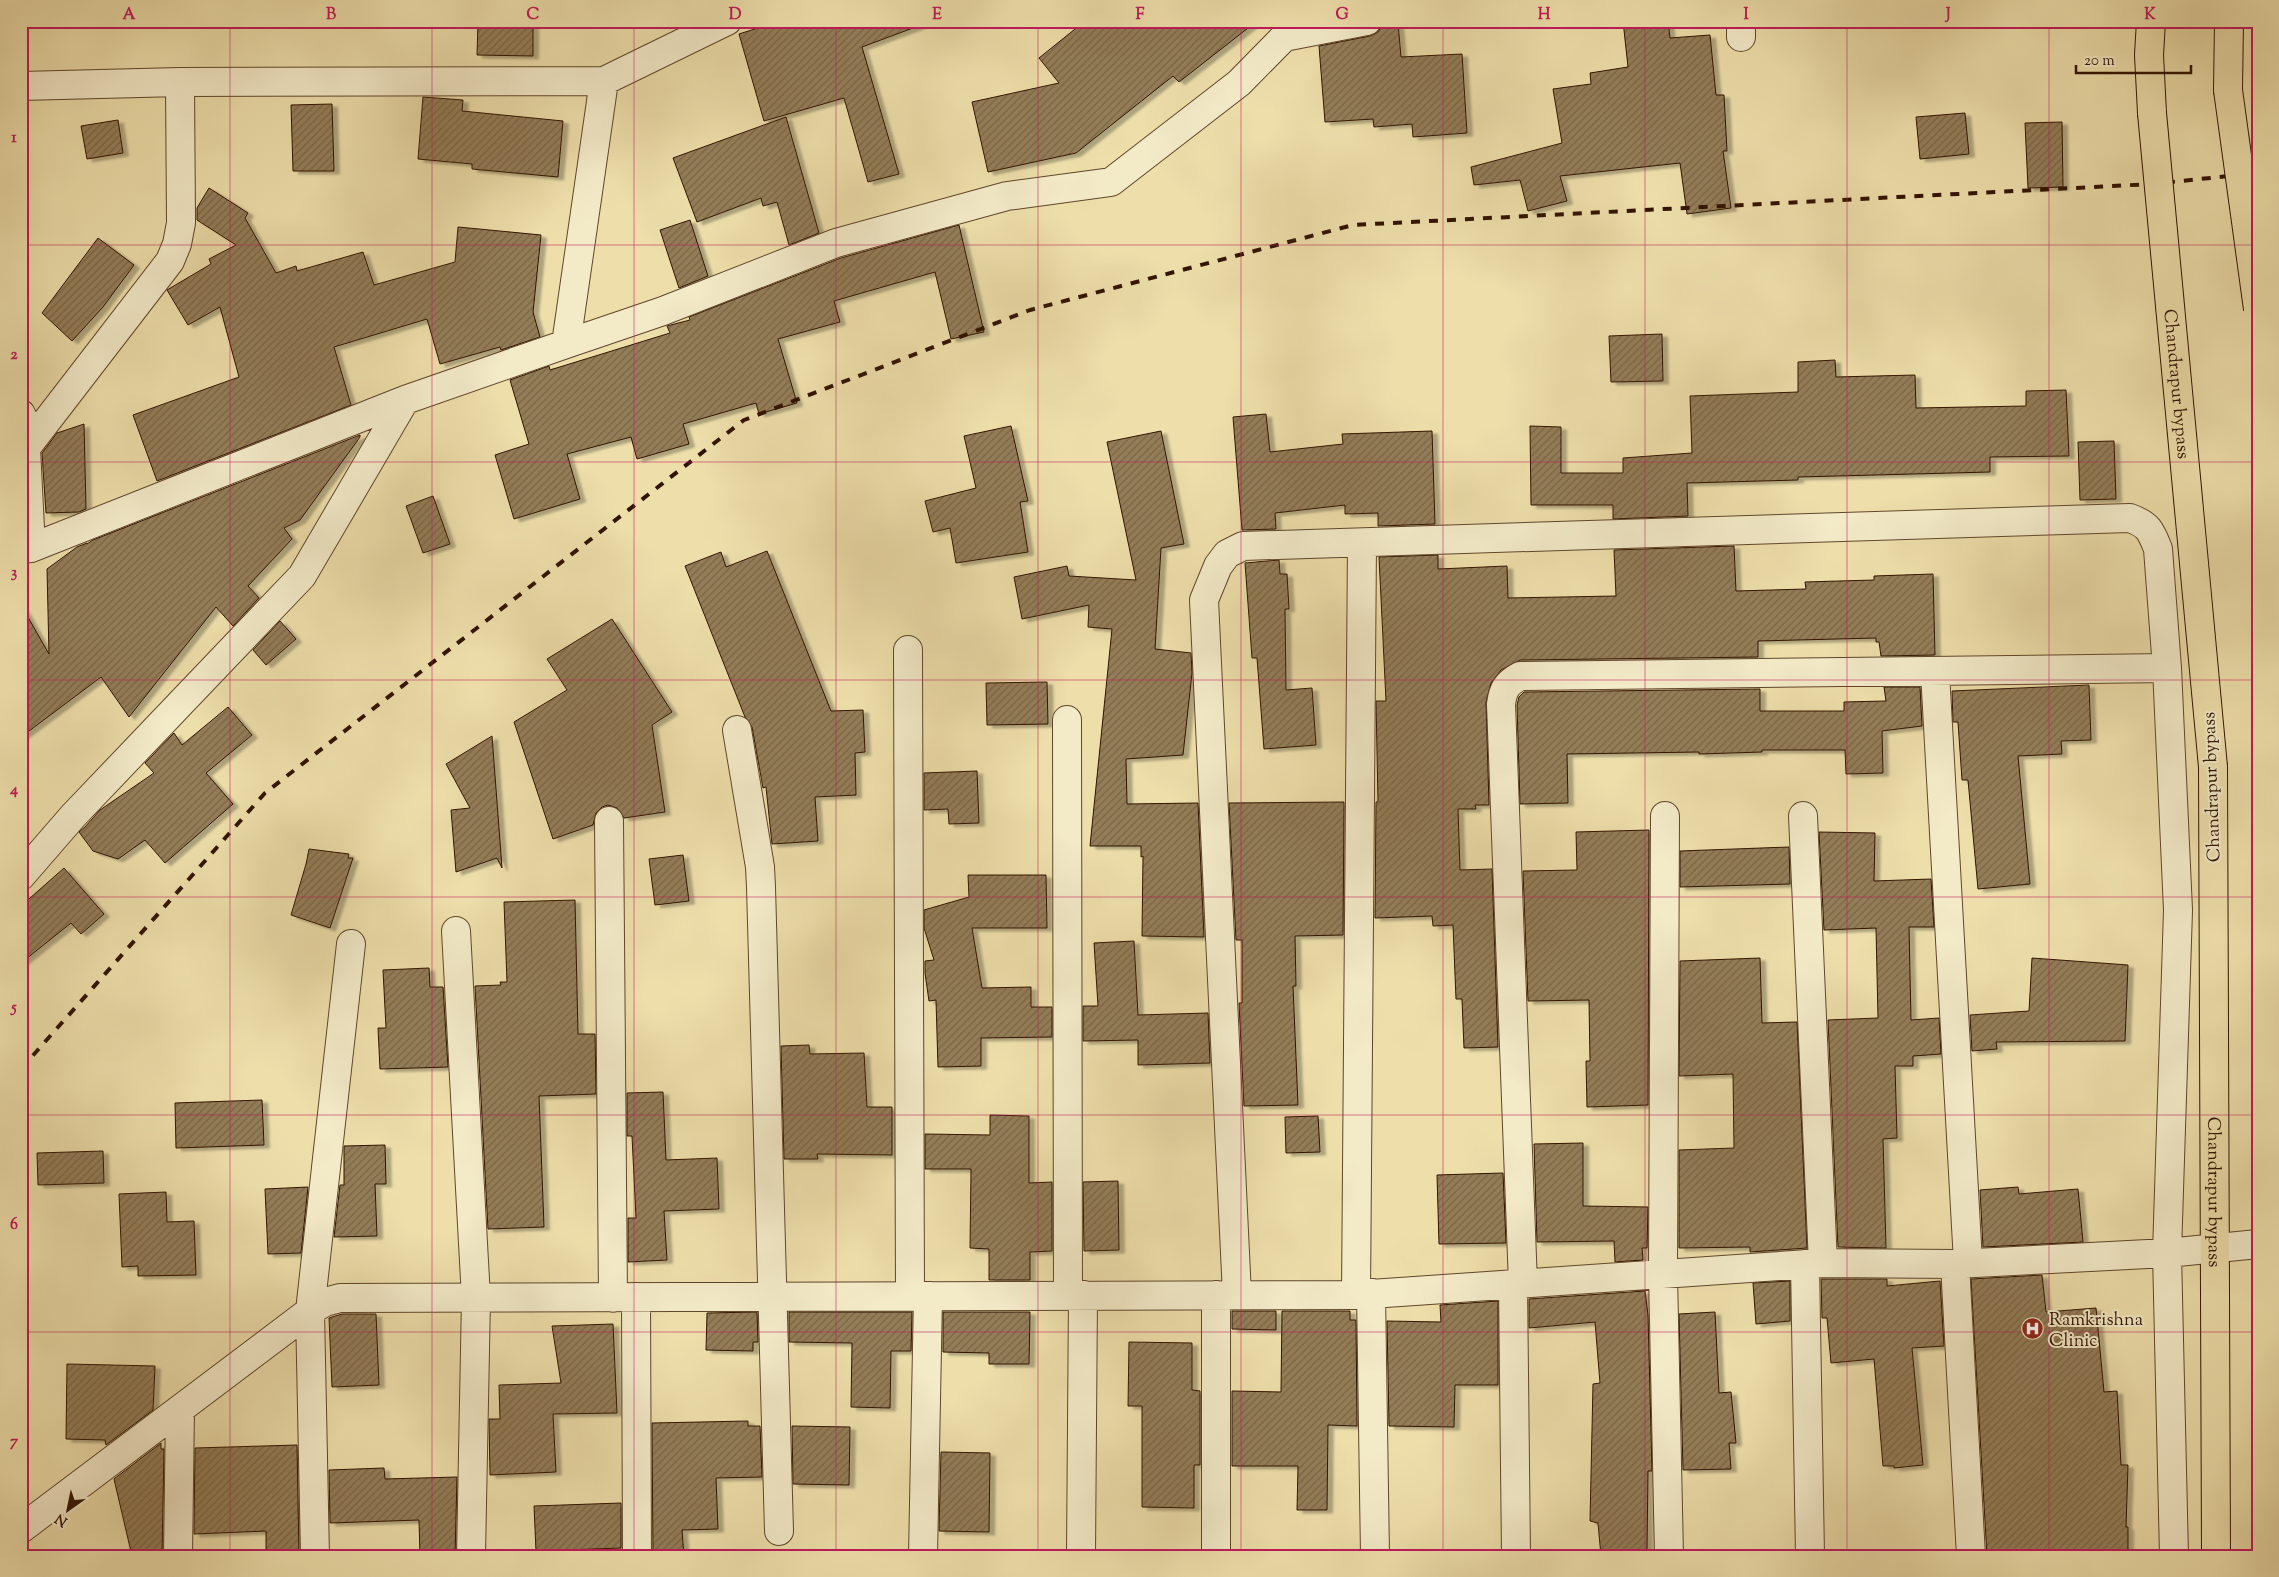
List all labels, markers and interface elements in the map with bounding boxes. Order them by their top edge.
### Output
text: A [123,4,136,27]
text: B [326,4,336,27]
text: C [527,4,540,27]
text: D [729,4,742,27]
text: E [932,4,942,27]
text: F [1136,4,1145,27]
text: G [1335,4,1349,27]
text: H [1538,4,1551,27]
text: I [1743,4,1749,27]
text: J [1944,4,1951,27]
text: K [2144,4,2156,27]
scale bar [2076,42,2192,74]
text: 20 m [2084,51,2115,72]
text: 1 [11,127,17,150]
street label: Chandrapur bypass [2155,308,2195,460]
text: 2 [10,344,18,367]
text: 3 [11,562,18,585]
street label: Chandrapur bypass [2197,711,2229,863]
text: 4 [9,779,18,802]
text: 5 [9,997,17,1020]
street label: Chandrapur bypass [2199,1117,2226,1267]
text: 6 [10,1214,18,1237]
place label: Ramkrishna Clinic [2049,1308,2143,1355]
hospital icon: Ramkrishna Clinic [2021,1317,2045,1341]
text: 7 [10,1431,19,1454]
north arrow [42,1484,92,1534]
text: N [52,1508,72,1531]

